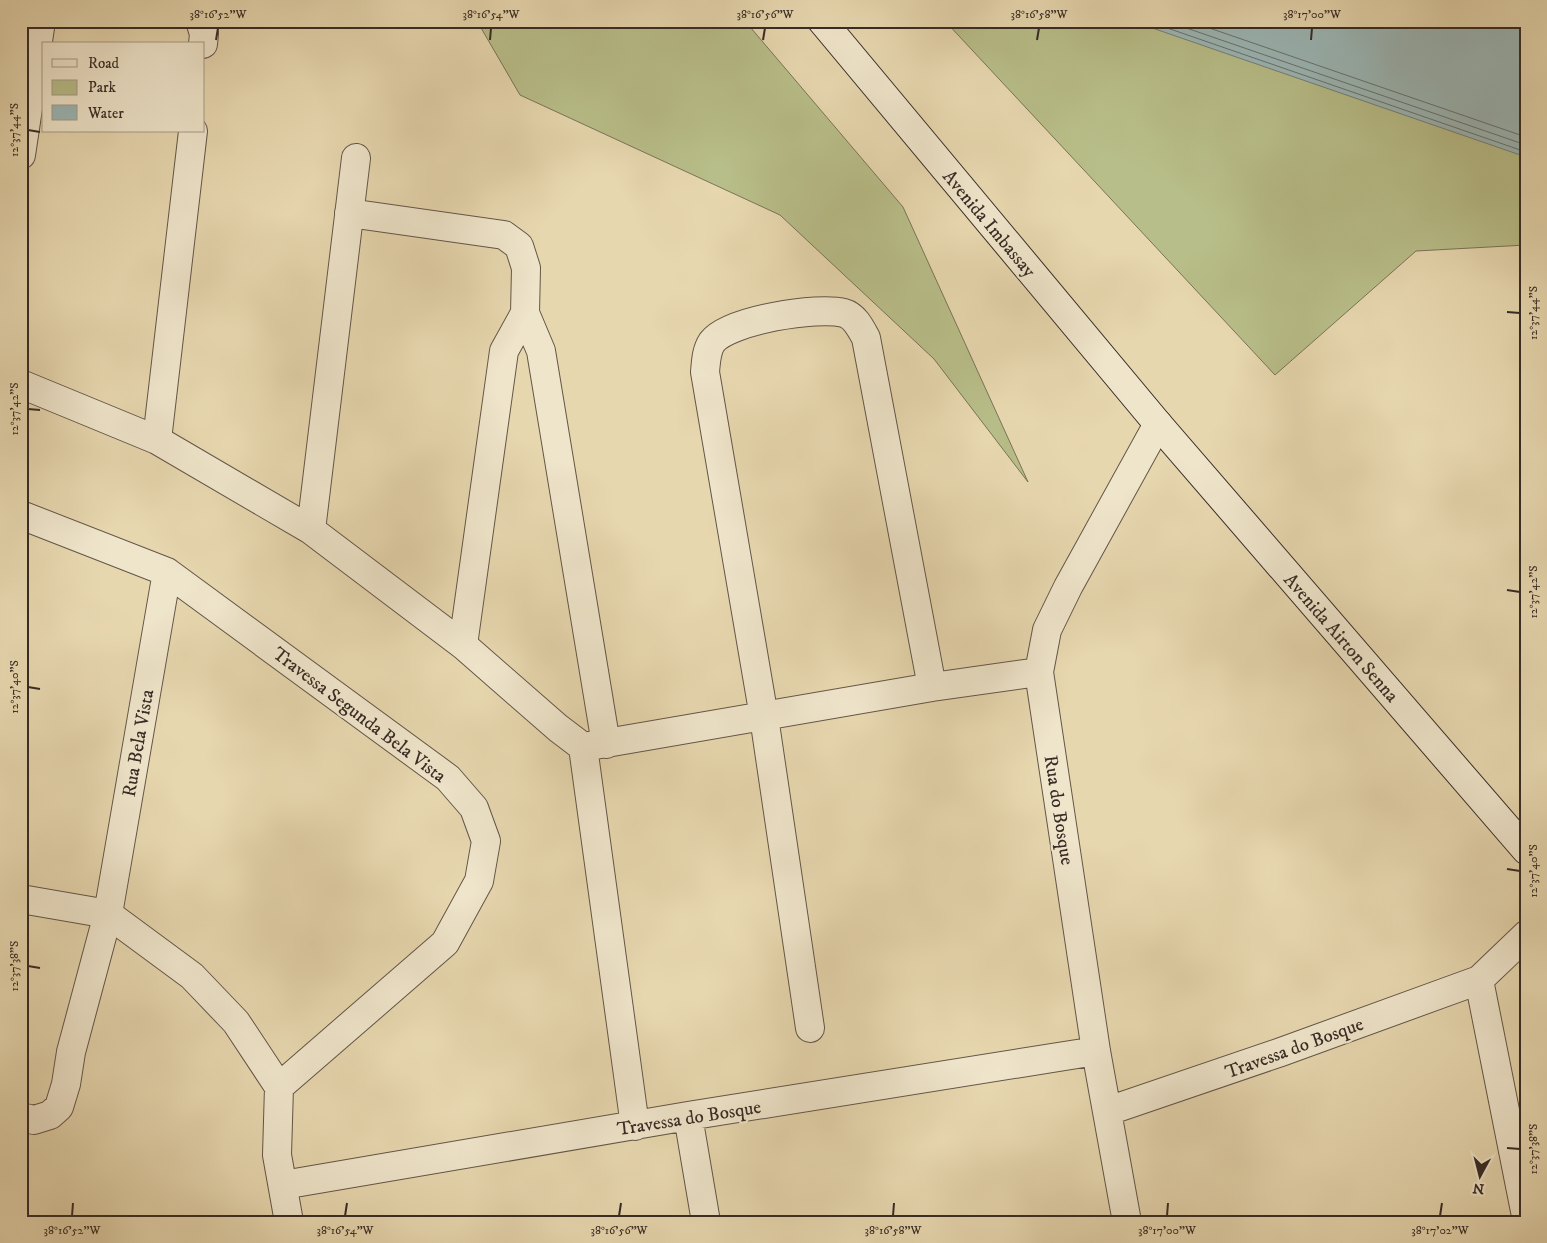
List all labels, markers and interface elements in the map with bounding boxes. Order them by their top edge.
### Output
text: 38°16'52"W [190,7,247,22]
text: 38°16'54"W [462,7,521,22]
text: 38°16'56"W [736,7,795,22]
text: 38°16'58"W [1011,7,1068,22]
text: 38°17'00"W [1283,7,1342,22]
legend [42,42,205,132]
text: Road [88,54,120,73]
text: Park [88,78,117,97]
text: 12°37'44"S [7,103,22,157]
text: Water [87,104,124,123]
street label: Avenida Imbassay [937,166,1041,283]
text: 12°37'44"S [1526,286,1541,340]
text: 12°37'42"S [7,382,22,436]
text: 12°37'42"S [1526,565,1541,619]
street label: Avenida Airton Senna [1279,569,1403,707]
street label: Travessa Segunda Bela Vista [268,642,450,788]
text: 12°37'40"S [7,660,22,714]
street label: Rua Bela Vista [118,688,159,799]
street label: Rua do Bosque [1038,754,1079,867]
text: 12°37'40"S [1526,844,1541,898]
text: 12°37'38"S [7,941,22,991]
street label: Travessa do Bosque [1222,1013,1367,1085]
street label: Travessa do Bosque [616,1096,763,1142]
text: 12°37'38"S [1526,1124,1541,1174]
north arrow [1454,1150,1504,1200]
text: N [1471,1178,1485,1198]
text: 38°16'52"W [44,1223,101,1238]
text: 38°16'54"W [316,1223,375,1238]
text: 38°16'56"W [590,1223,649,1238]
text: 38°16'58"W [865,1223,922,1238]
text: 38°17'00"W [1138,1223,1197,1238]
text: 38°17'02"W [1411,1223,1470,1238]

